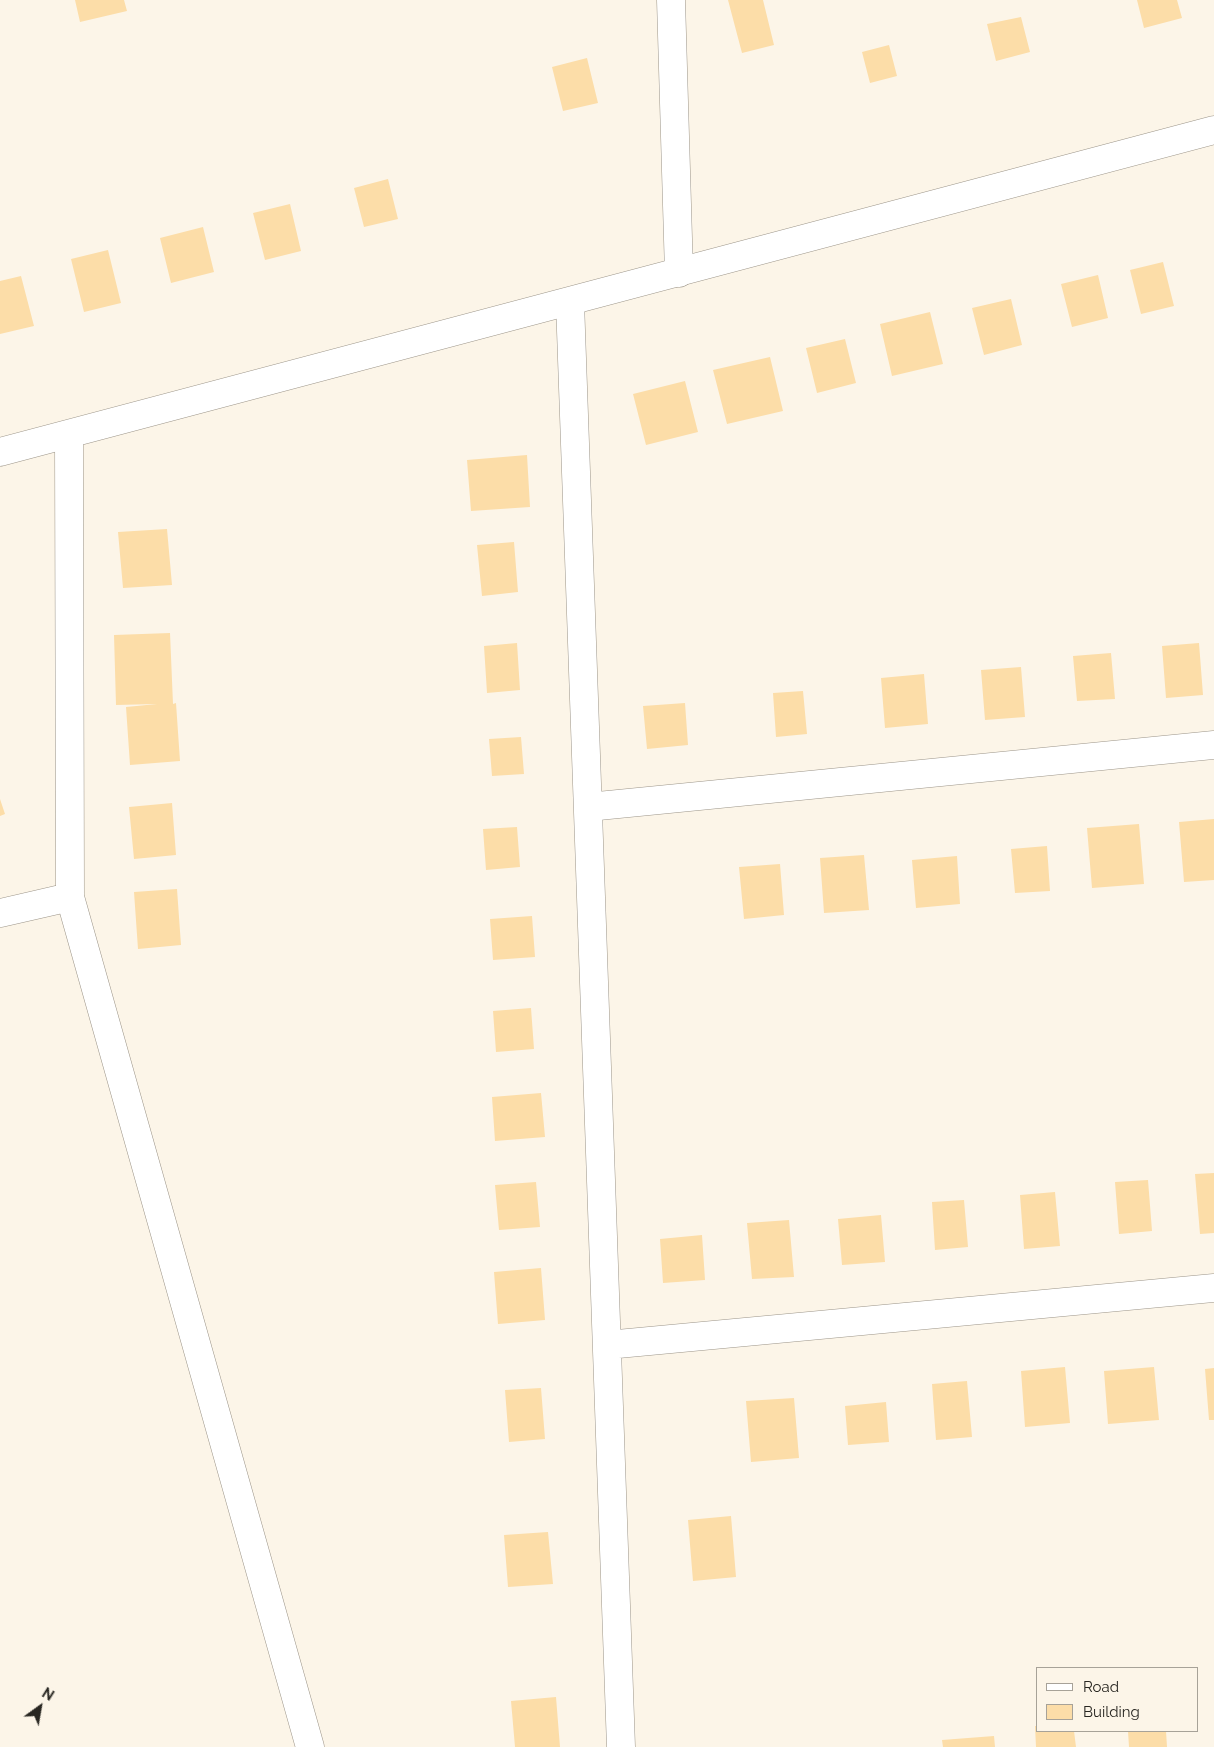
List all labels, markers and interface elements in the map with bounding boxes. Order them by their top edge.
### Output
legend [1036,1667,1199,1732]
text: Road [1083,1678,1119,1696]
north arrow [15,1682,65,1732]
text: N [39,1685,57,1704]
text: Building [1083,1703,1140,1721]

